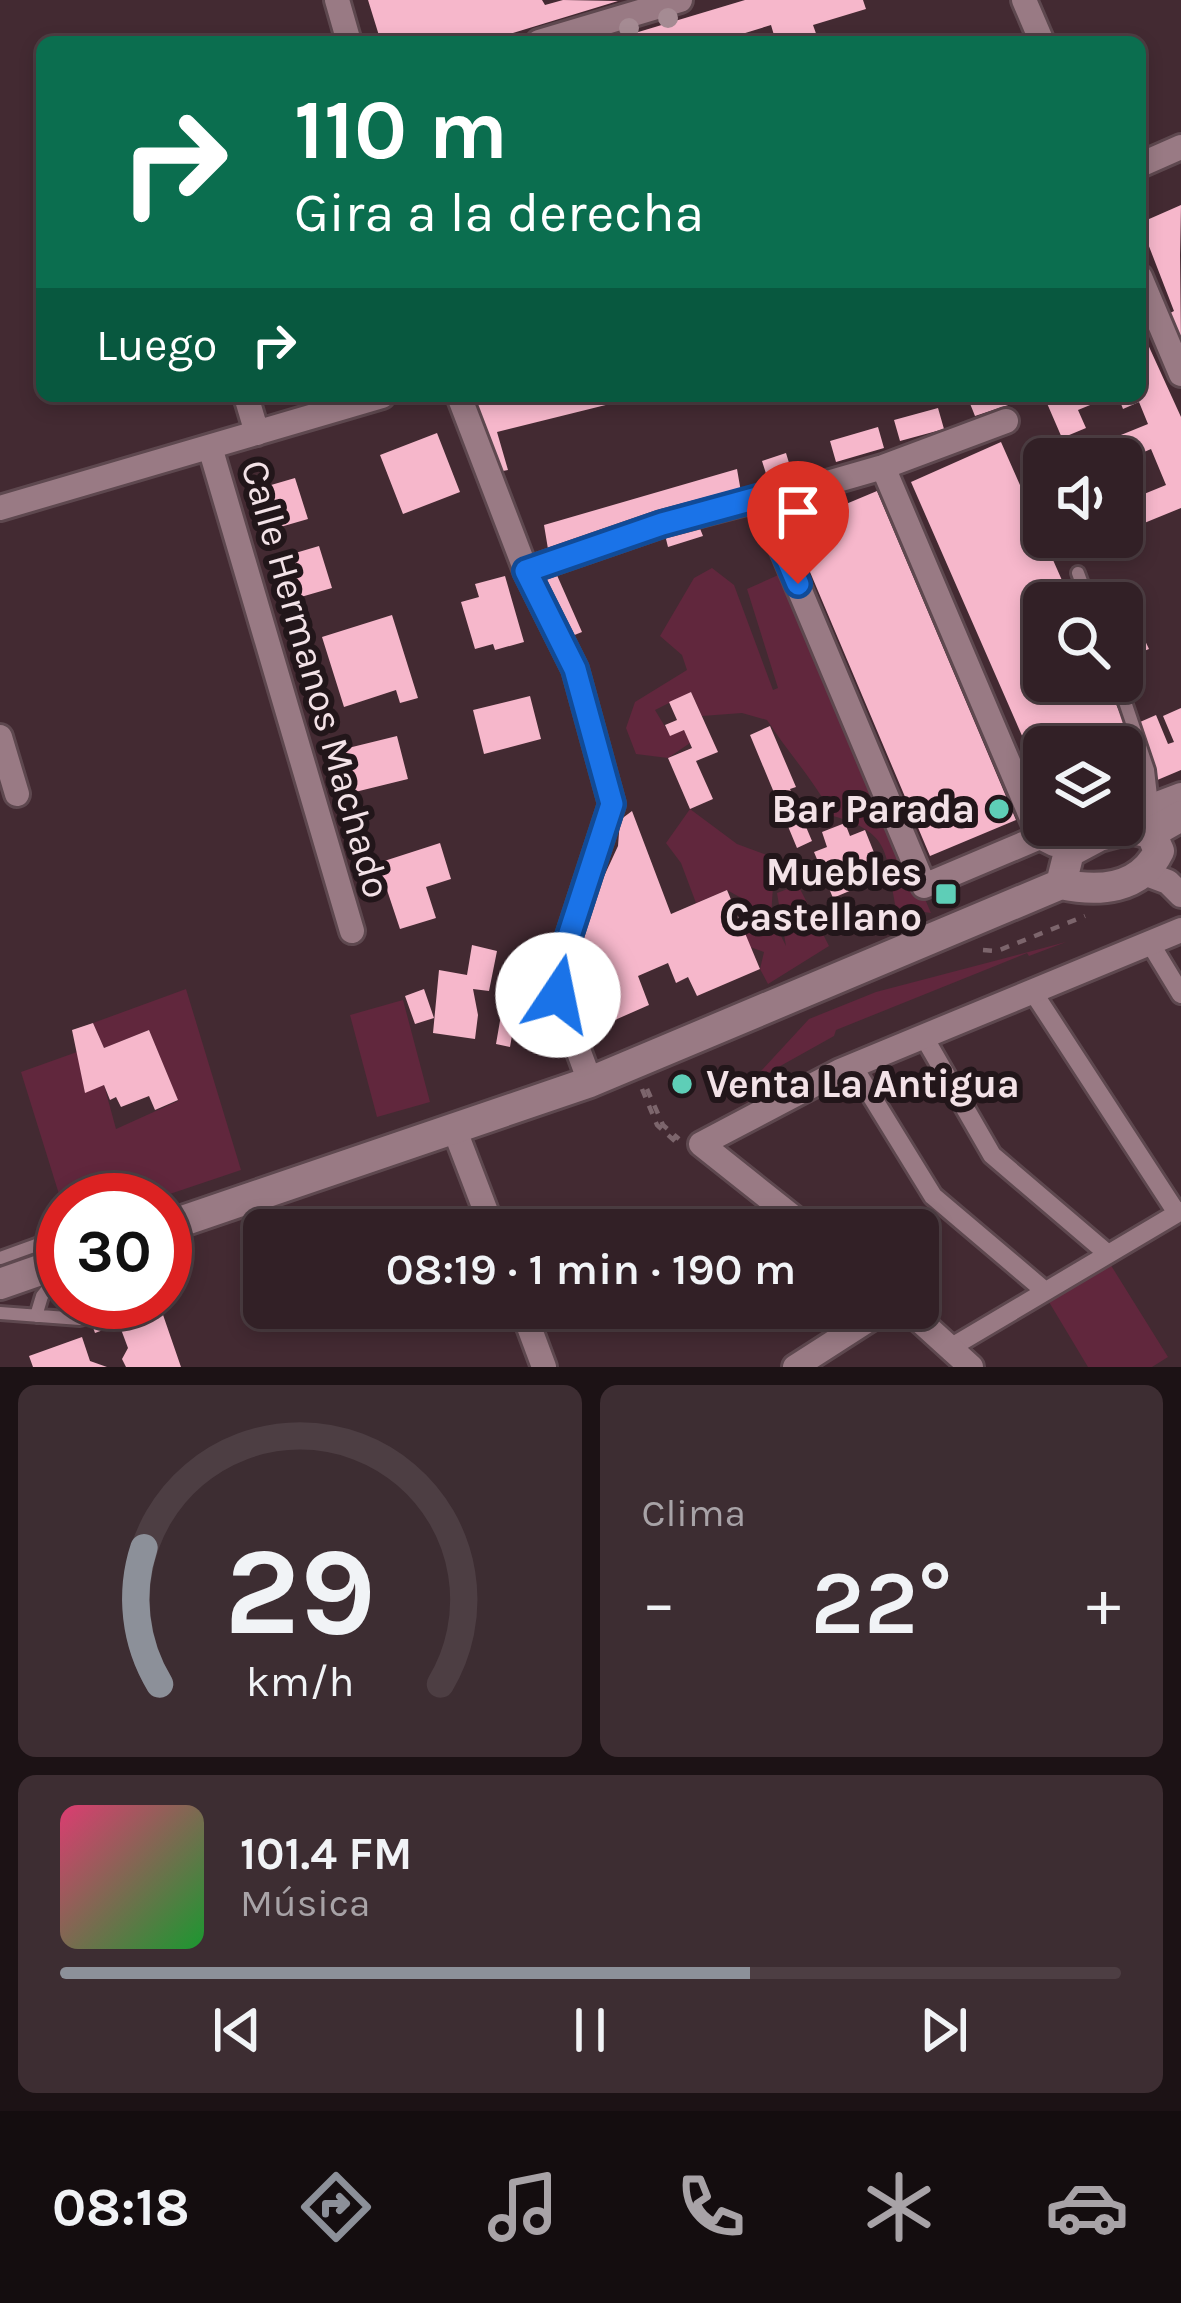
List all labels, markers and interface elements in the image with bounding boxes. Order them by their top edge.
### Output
text: 110 m [294,81,508,179]
icon: right [96,84,252,240]
text: Gira a la derecha [294,181,704,245]
icon: right [241,312,307,378]
text: Luego [96,319,217,371]
map controls [1023,438,1143,846]
button: sound [1023,438,1143,558]
street label: Calle Hermanos Machado [231,455,401,903]
pin [747,461,849,584]
icon: arrive [765,479,831,545]
button: search [1023,582,1143,702]
button: layers [1023,726,1143,846]
place label: Bar Parada [771,786,975,832]
marker: Bar Parada [986,796,1012,822]
place label: Muebles Castellano [725,849,922,940]
marker: Muebles Castellano [933,881,959,907]
position arrow [495,932,621,1058]
place label: Venta La Antigua [706,1061,1020,1107]
marker: Venta La Antigua [669,1071,695,1097]
speed limit sign: 30 [36,1173,192,1329]
text: 08:19 · 1 min · 190 m [386,1243,796,1295]
text: Clima [642,1490,746,1536]
text: 29 [224,1519,376,1664]
text: 22° [811,1550,952,1656]
text: − [642,1564,676,1642]
text: + [1086,1564,1121,1642]
text: km/h [245,1657,354,1707]
text: 101.4 FM [240,1828,412,1880]
text: Música [240,1880,370,1926]
icon: previous [204,1997,270,2063]
icon: pause [557,1997,623,2063]
icon: next [911,1997,977,2063]
icon: directions [294,2165,378,2249]
icon: music [481,2165,565,2249]
icon: phone [669,2165,753,2249]
icon: climate [857,2165,941,2249]
icon: car [1045,2165,1129,2249]
text: 08:18 [52,2175,190,2239]

